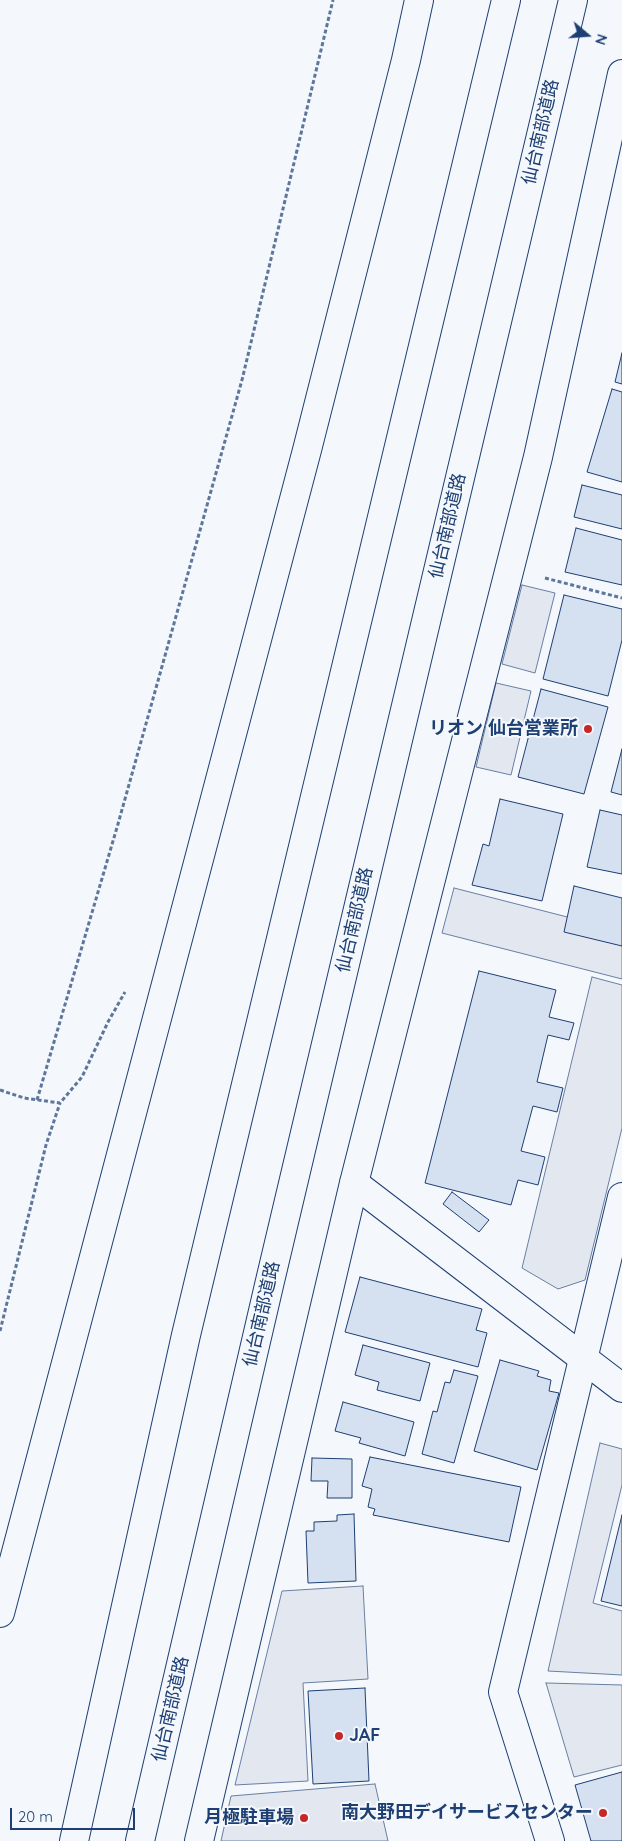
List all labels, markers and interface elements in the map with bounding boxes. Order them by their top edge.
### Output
north arrow [562,10,612,60]
text: N [591,32,611,47]
street label: 仙台南部道路 [518,77,564,187]
street label: 仙台南部道路 [425,471,471,581]
place label: リオン 仙台営業所 [429,718,578,740]
marker: リオン 仙台営業所 [582,723,594,735]
street label: 仙台南部道路 [332,865,378,975]
street label: 仙台南部道路 [239,1259,285,1369]
street label: 仙台南部道路 [148,1654,194,1764]
place label: JAF [349,1725,380,1747]
marker: JAF [333,1730,345,1742]
scale bar [12,1798,138,1830]
place label: 南大野田デイサービスセンター [341,1802,593,1824]
text: 20 m [18,1807,53,1826]
place label: 月極駐車場 [204,1807,294,1829]
marker: 南大野田デイサービスセンター [597,1807,609,1819]
marker: 月極駐車場 [298,1812,310,1824]

